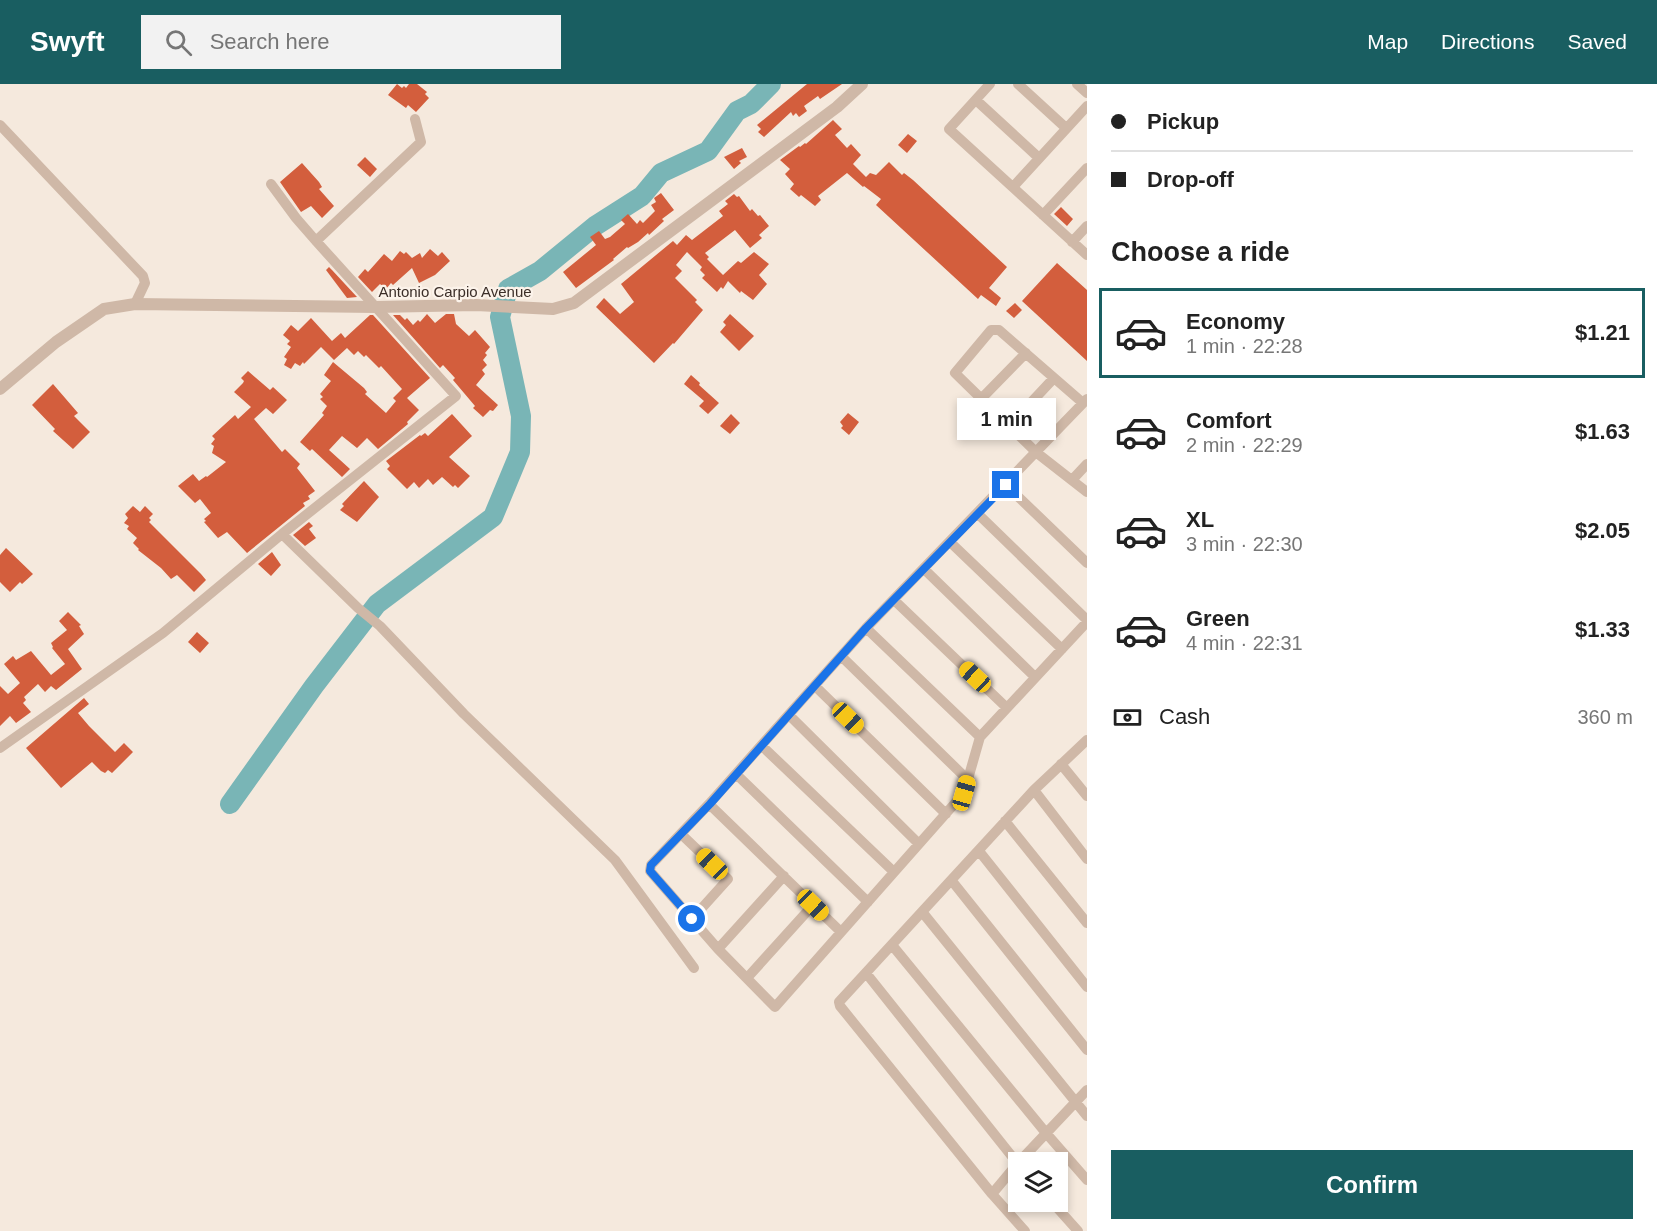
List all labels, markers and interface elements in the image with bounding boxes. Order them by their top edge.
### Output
search box [141,15,561,69]
text: Swyft [30,26,105,57]
icon: search [162,26,195,59]
text: Search here [210,29,330,54]
text: Map [1367,30,1408,53]
text: Directions [1441,30,1534,53]
text: Saved [1567,30,1627,53]
text: Pickup [1147,109,1219,134]
text: Drop-off [1147,167,1234,192]
text: Choose a ride [1111,237,1290,267]
street label: Antonio Carpio Avenue [378,283,532,300]
icon: car [1114,306,1168,360]
text: Economy [1186,309,1285,334]
text: $1.21 [1575,320,1630,345]
text: 1 min · 22:28 [1186,335,1303,357]
callout: 1 min [956,398,1056,440]
icon: car [1114,405,1168,459]
text: 1 min [980,408,1033,430]
text: Comfort [1186,408,1272,433]
text: $1.63 [1575,419,1630,444]
text: 2 min · 22:29 [1186,434,1303,456]
route end [992,471,1019,498]
icon: car [1114,504,1168,558]
text: XL [1186,507,1214,532]
text: $2.05 [1575,518,1630,543]
text: 3 min · 22:30 [1186,533,1303,555]
icon: car [1114,603,1168,657]
text: Green [1186,606,1250,631]
text: $1.33 [1575,617,1630,642]
text: 4 min · 22:31 [1186,632,1303,654]
car [956,658,994,696]
car [829,699,867,737]
icon: cash [1111,701,1144,734]
text: Cash [1159,704,1210,729]
text: 360 m [1577,706,1633,728]
car [950,773,978,813]
car [693,845,731,883]
car [794,886,832,924]
route start [678,905,705,932]
button: Confirm [1111,1150,1633,1219]
map controls [1008,1152,1068,1212]
button: layers [1008,1152,1068,1212]

